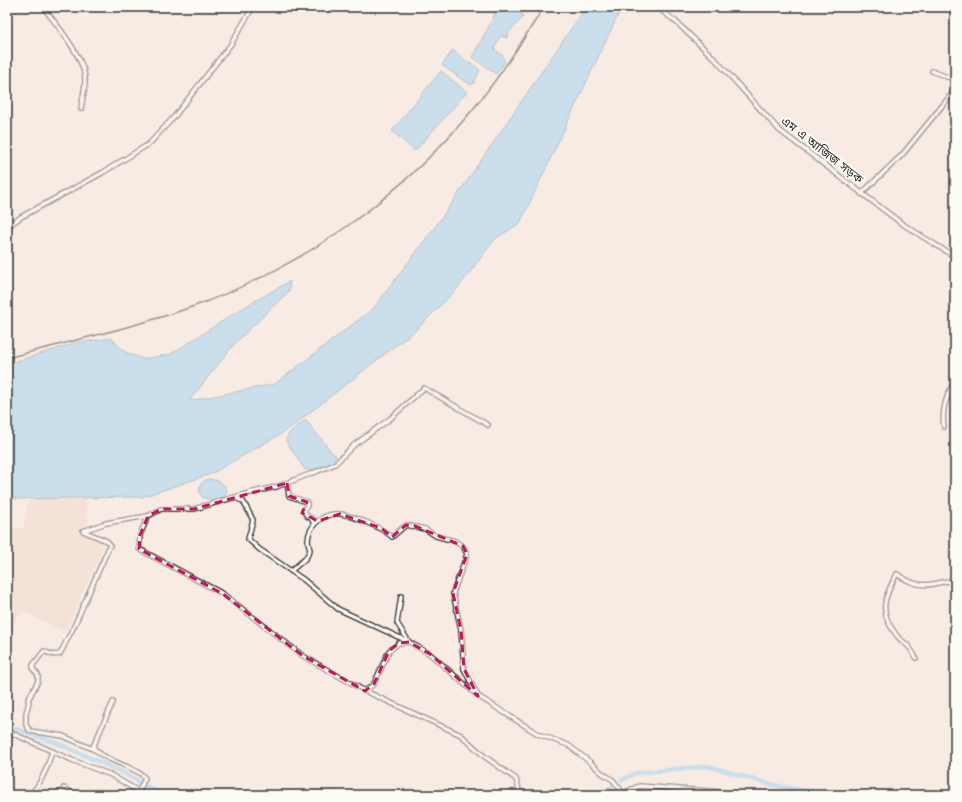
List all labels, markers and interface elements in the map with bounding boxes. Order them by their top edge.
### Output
street label: এম এ আজিজ সড়ক [778,112,867,186]

